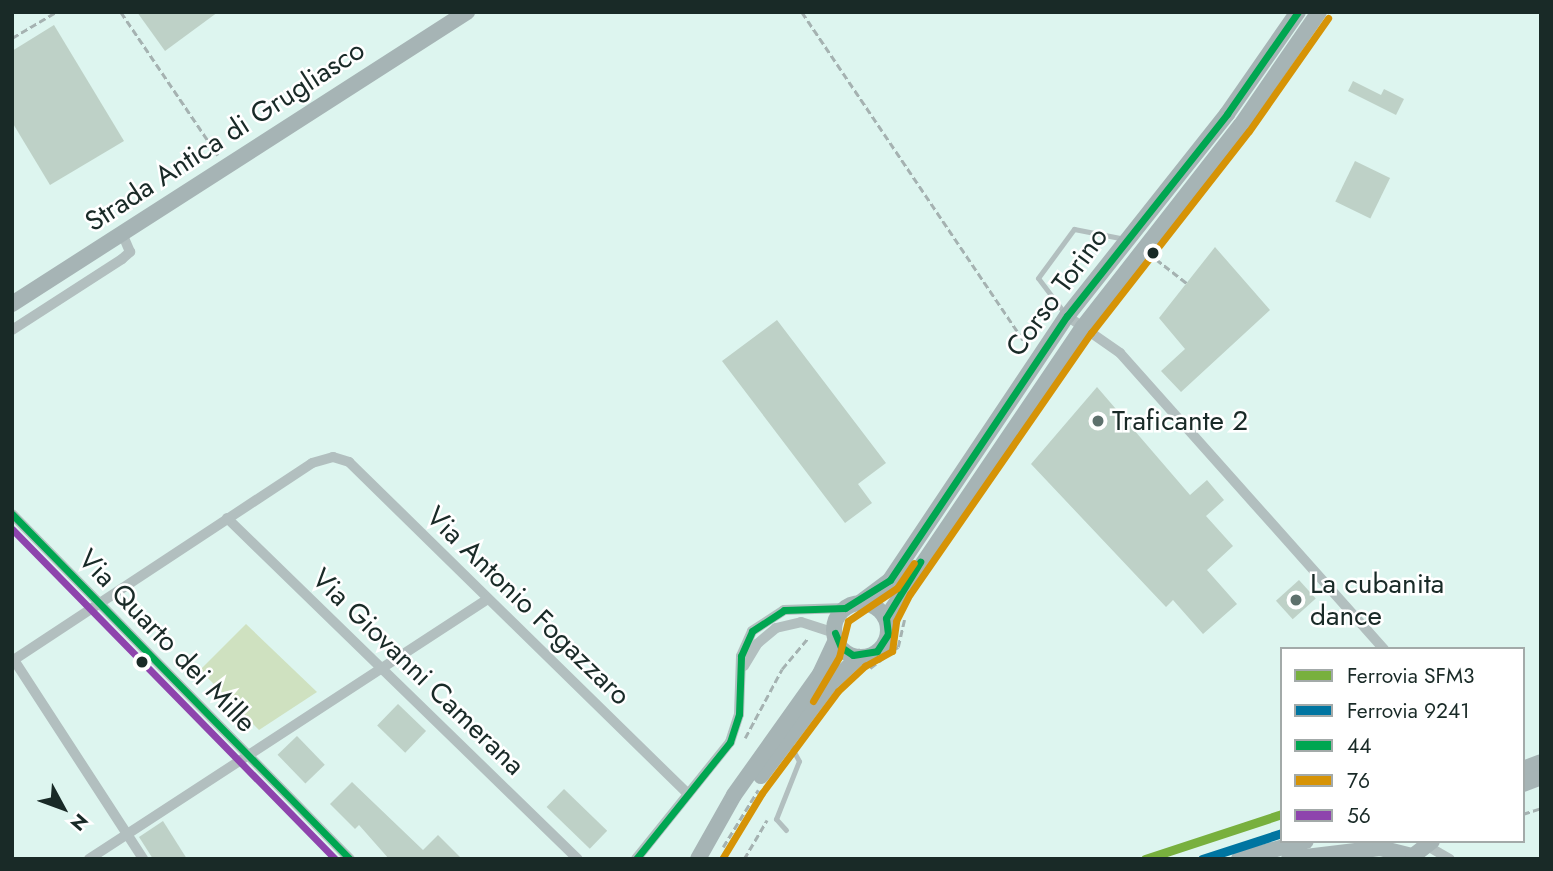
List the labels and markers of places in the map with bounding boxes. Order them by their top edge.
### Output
unlabelled marker [1146,246,1160,260]
place label: Traficante 2 [1112,404,1248,438]
marker: Traficante 2 [1090,413,1106,429]
place label: La cubanita dance [1310,567,1444,633]
marker: La cubanita dance [1288,592,1304,608]
unlabelled marker [135,655,149,669]

